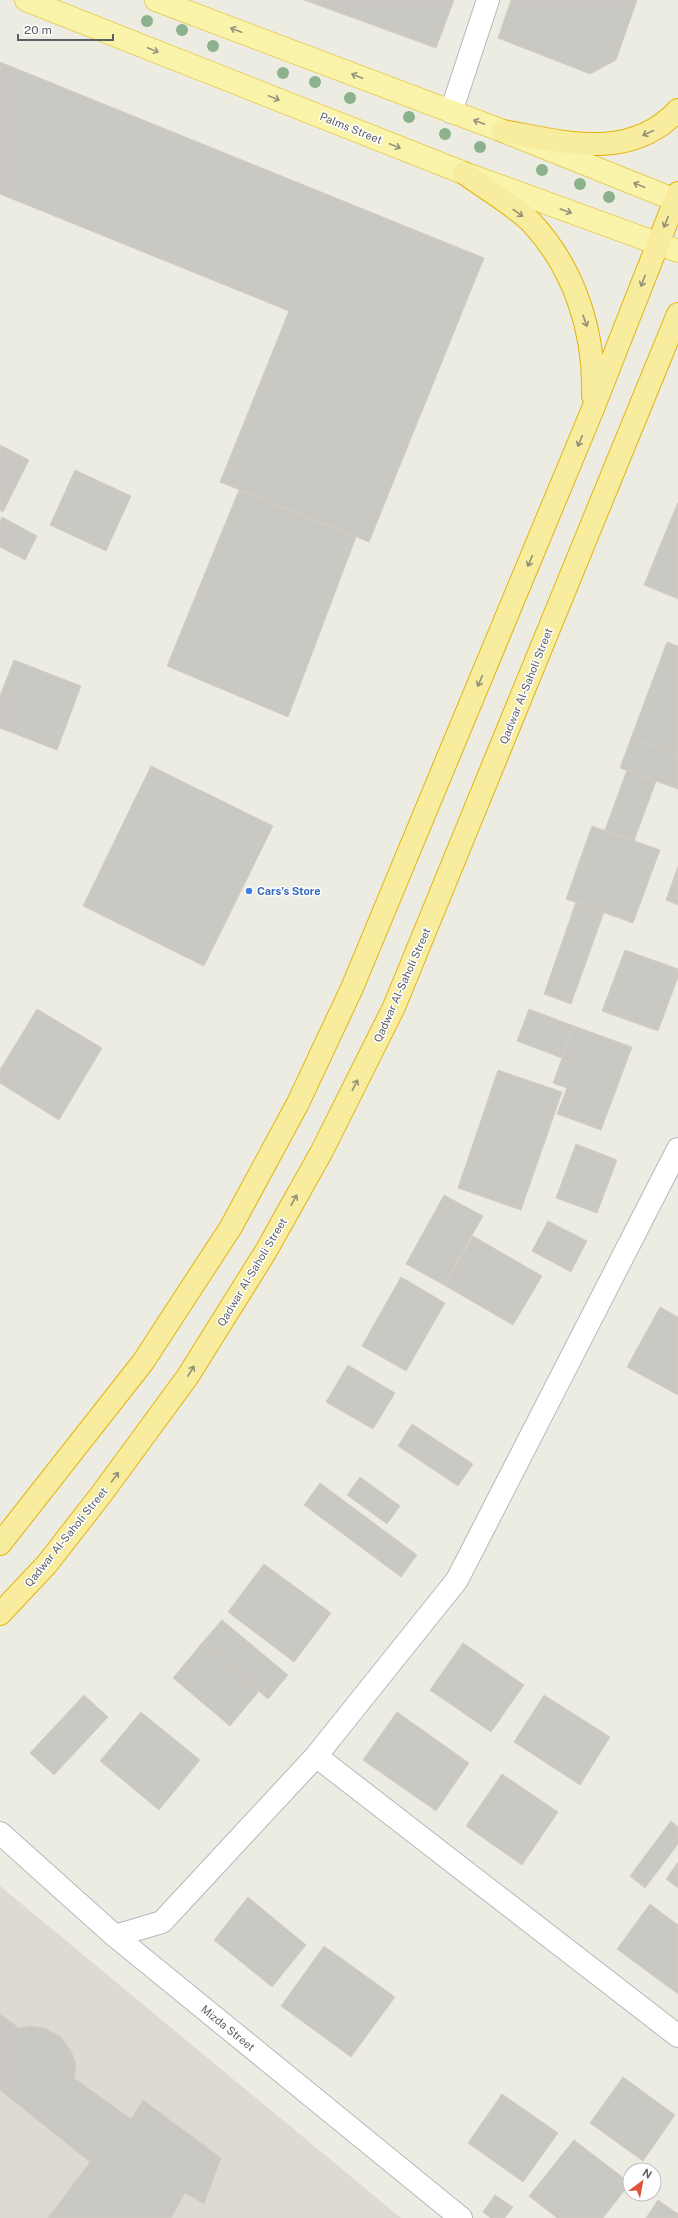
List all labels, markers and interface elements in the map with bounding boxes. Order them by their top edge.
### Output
scale bar [18,16,113,42]
text: 20 m [24,23,52,37]
one-way arrow [230,26,242,34]
one-way arrow [147,47,159,55]
one-way arrow [352,72,364,80]
one-way arrow [268,95,280,102]
street label: Palms Street [318,110,384,146]
one-way arrow [474,118,486,126]
one-way arrow [642,130,654,138]
one-way arrow [389,142,401,150]
one-way arrow [634,181,646,189]
one-way arrow [560,207,572,215]
one-way arrow [512,209,523,217]
one-way arrow [662,216,670,228]
one-way arrow [639,275,646,287]
one-way arrow [582,315,590,327]
one-way arrow [576,435,583,447]
one-way arrow [525,555,533,567]
street label: Qadwar Al-Saholi Street [497,626,555,746]
one-way arrow [475,674,483,686]
place label: Cars’s Store [257,885,321,897]
marker: Cars’s Store [244,886,254,896]
street label: Qadwar Al-Saholi Street [371,926,433,1044]
one-way arrow [352,1079,359,1091]
one-way arrow [291,1194,299,1206]
street label: Qadwar Al-Saholi Street [215,1216,289,1328]
one-way arrow [187,1366,195,1377]
one-way arrow [111,1471,119,1482]
street label: Qadwar Al-Saholi Street [22,1485,110,1589]
street label: Mizda Street [199,2003,257,2053]
north arrow [622,2162,662,2202]
text: N [640,2166,654,2181]

